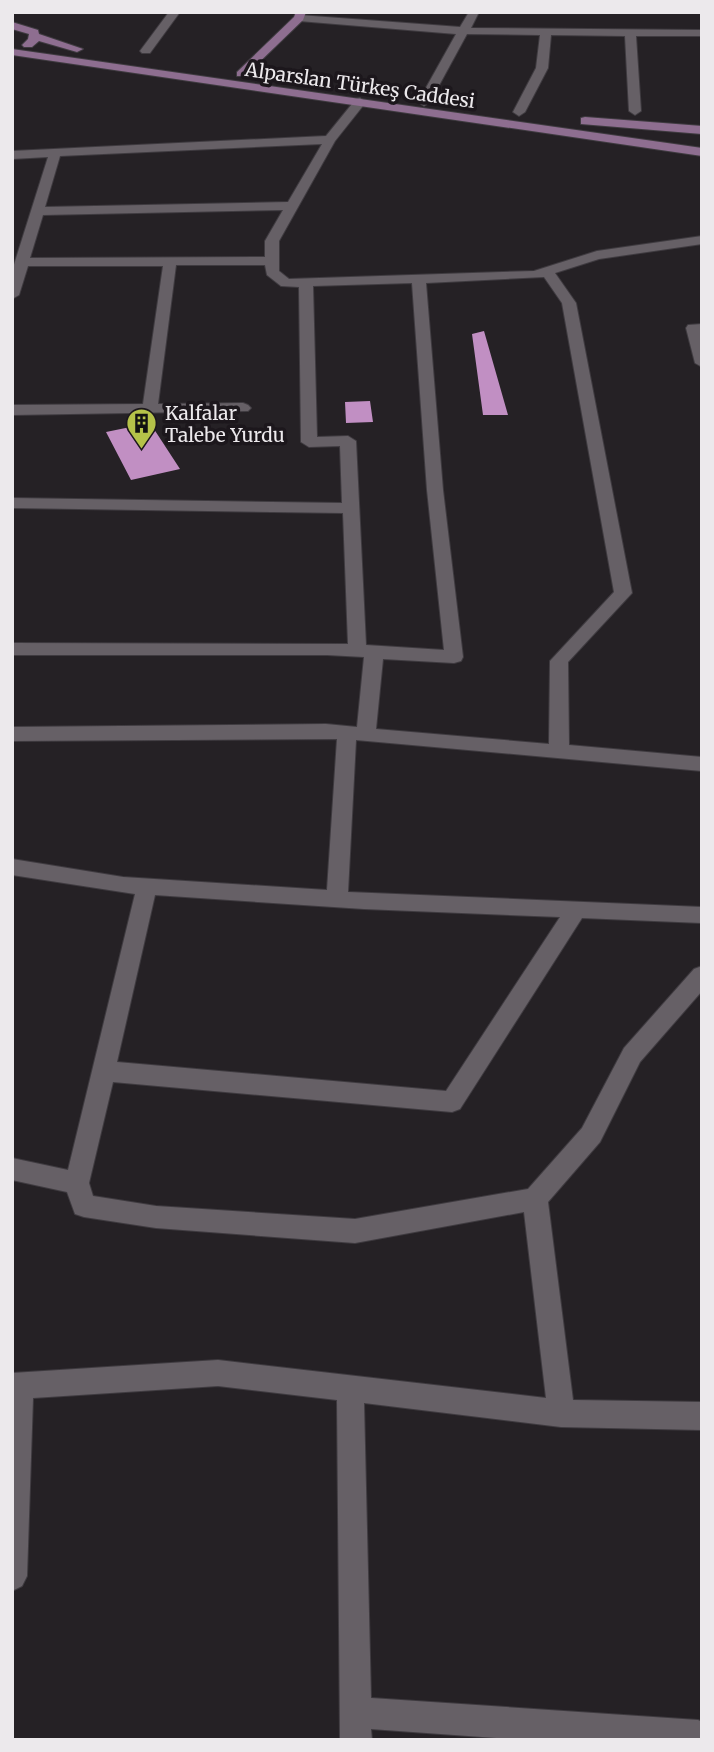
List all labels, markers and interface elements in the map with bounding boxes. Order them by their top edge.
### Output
street label: Alparslan Türkeş Caddesi [243,57,476,113]
place label: Kalfalar Talebe Yurdu [165,401,285,447]
building icon: Kalfalar Talebe Yurdu [125,407,159,451]

